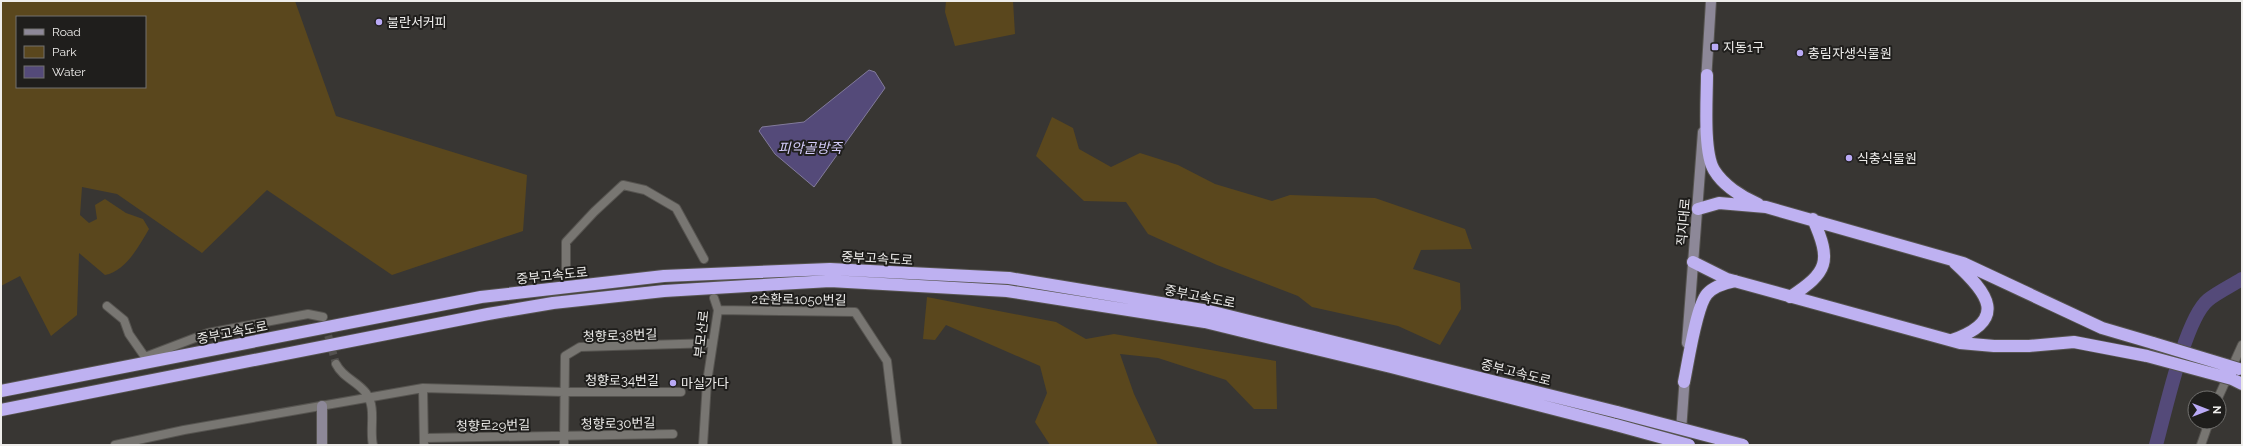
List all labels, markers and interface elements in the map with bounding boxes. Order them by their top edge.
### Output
place label: 불란서커피 [387,15,447,30]
legend [16,16,146,88]
marker: 불란서커피 [374,17,384,27]
text: Road [52,25,81,39]
place label: 지동1구 [1723,40,1764,55]
marker: 지동1구 [1710,42,1720,52]
text: Park [52,45,77,59]
place label: 충림자생식물원 [1808,46,1892,61]
marker: 충림자생식물원 [1795,48,1805,58]
text: Water [52,65,86,79]
water label: 피악골방죽 [778,140,843,156]
place label: 식충식물원 [1857,151,1917,166]
marker: 식충식물원 [1844,153,1854,163]
street label: 직지대로 [1674,198,1693,247]
street label: 중부고속도로 [841,249,913,268]
street label: 중부고속도로 [516,264,589,287]
street label: 중부고속도로 [1163,282,1237,311]
street label: 2순환로1050번길 [751,291,847,308]
street label: 부모산로 [692,309,711,359]
street label: 중부고속도로 [195,318,269,347]
street label: 청향로38번길 [583,327,657,344]
street label: 중부고속도로 [1479,357,1553,388]
street label: 청향로34번길 [585,373,659,388]
place label: 마실가다 [681,376,729,391]
marker: 마실가다 [668,378,678,388]
north arrow [2187,390,2227,430]
text: N [2210,406,2223,414]
street label: 청향로30번길 [581,415,655,432]
street label: 청향로29번길 [456,417,530,434]

